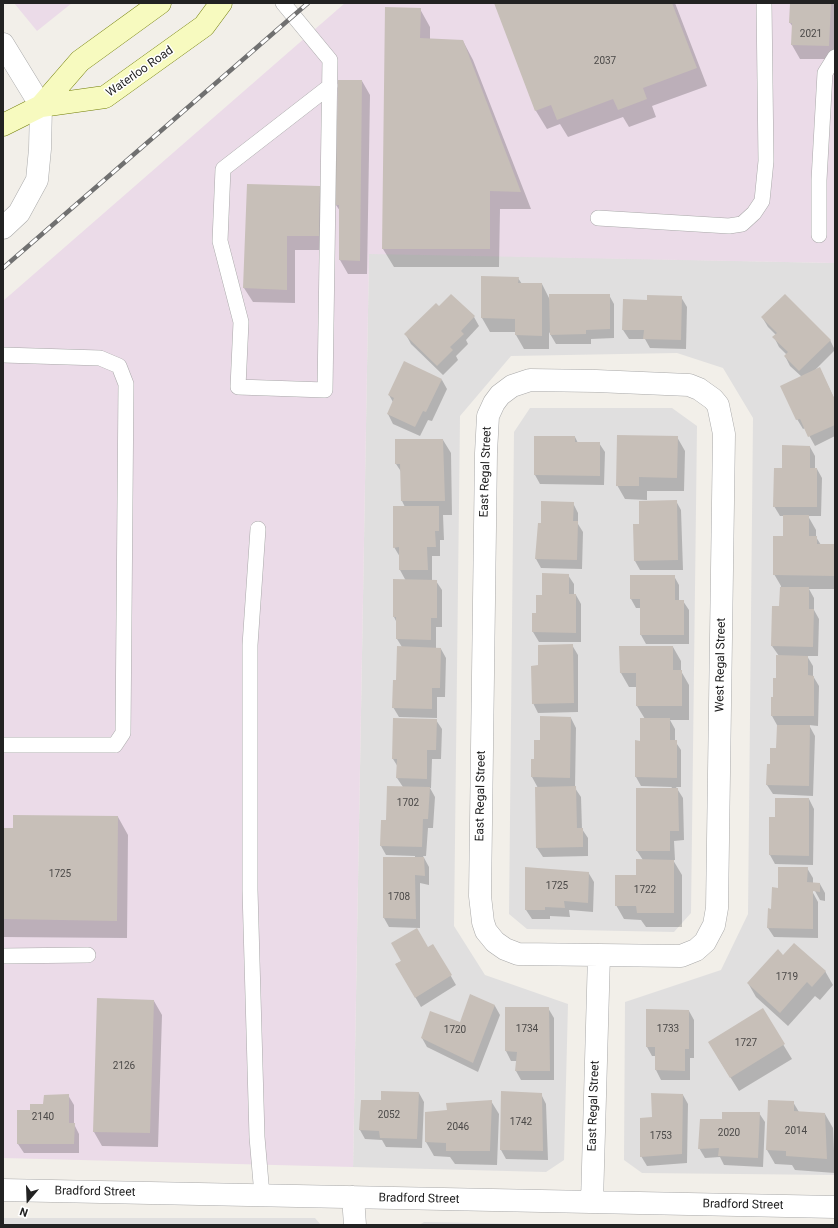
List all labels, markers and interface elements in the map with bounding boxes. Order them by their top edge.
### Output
house number: 2021 [800,28,822,40]
street label: Waterloo Road [104,44,176,100]
house number: 2037 [594,55,616,67]
street label: East Regal Street [477,426,495,518]
street label: West Regal Street [713,618,729,712]
street label: East Regal Street [473,750,489,842]
house number: 1702 [397,797,419,809]
house number: 1725 [49,868,71,880]
house number: 1725 [546,880,568,892]
house number: 1722 [634,884,656,896]
house number: 1708 [388,891,410,903]
house number: 1719 [776,971,798,983]
house number: 1734 [516,1023,538,1035]
house number: 1733 [657,1023,679,1035]
house number: 1720 [444,1024,466,1036]
house number: 1727 [735,1037,757,1049]
house number: 2126 [113,1060,135,1072]
street label: East Regal Street [585,1060,603,1152]
house number: 2052 [378,1109,400,1121]
house number: 2140 [32,1111,54,1123]
house number: 1742 [510,1116,532,1128]
house number: 2046 [447,1121,469,1133]
house number: 2014 [785,1125,807,1137]
house number: 2020 [718,1127,740,1139]
house number: 1753 [650,1130,672,1142]
north arrow [8,1180,48,1220]
street label: Bradford Street [54,1184,136,1200]
street label: Bradford Street [378,1191,460,1207]
street label: Bradford Street [702,1197,784,1213]
text: N [18,1204,30,1219]

